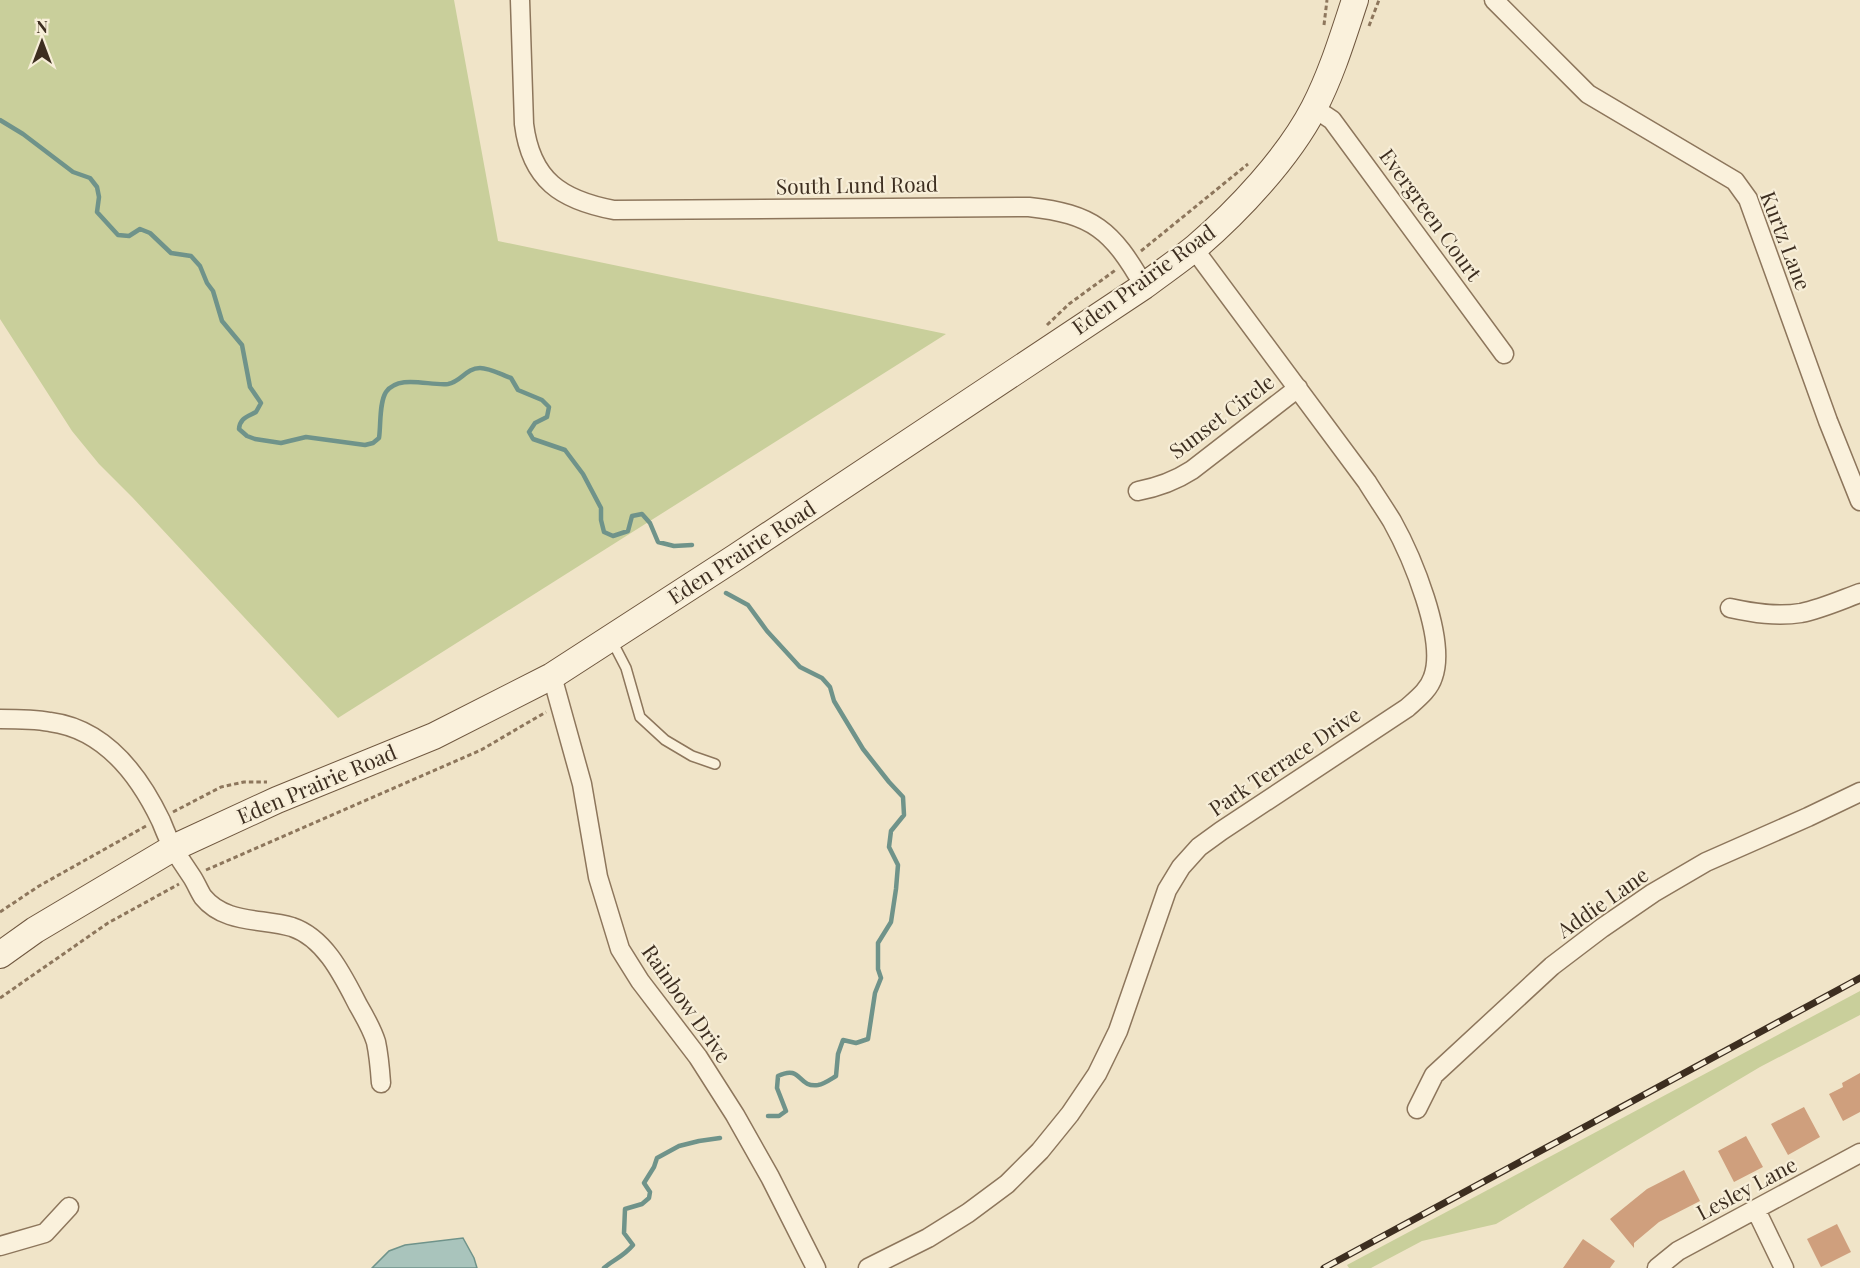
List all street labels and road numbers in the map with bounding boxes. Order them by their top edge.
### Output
street label: Evergreen Court [1374,142,1489,286]
street label: South Lund Road [776,169,938,199]
street label: Kurtz Lane [1755,187,1819,294]
street label: Eden Prairie Road [1066,217,1220,340]
street label: Sunset Circle [1163,367,1279,464]
street label: Eden Prairie Road [662,493,820,610]
street label: Park Terrace Drive [1203,699,1365,821]
street label: Eden Prairie Road [232,737,400,829]
street label: Addie Lane [1550,860,1653,944]
street label: Rainbow Drive [637,938,739,1067]
street label: Lesley Lane [1691,1149,1801,1225]

